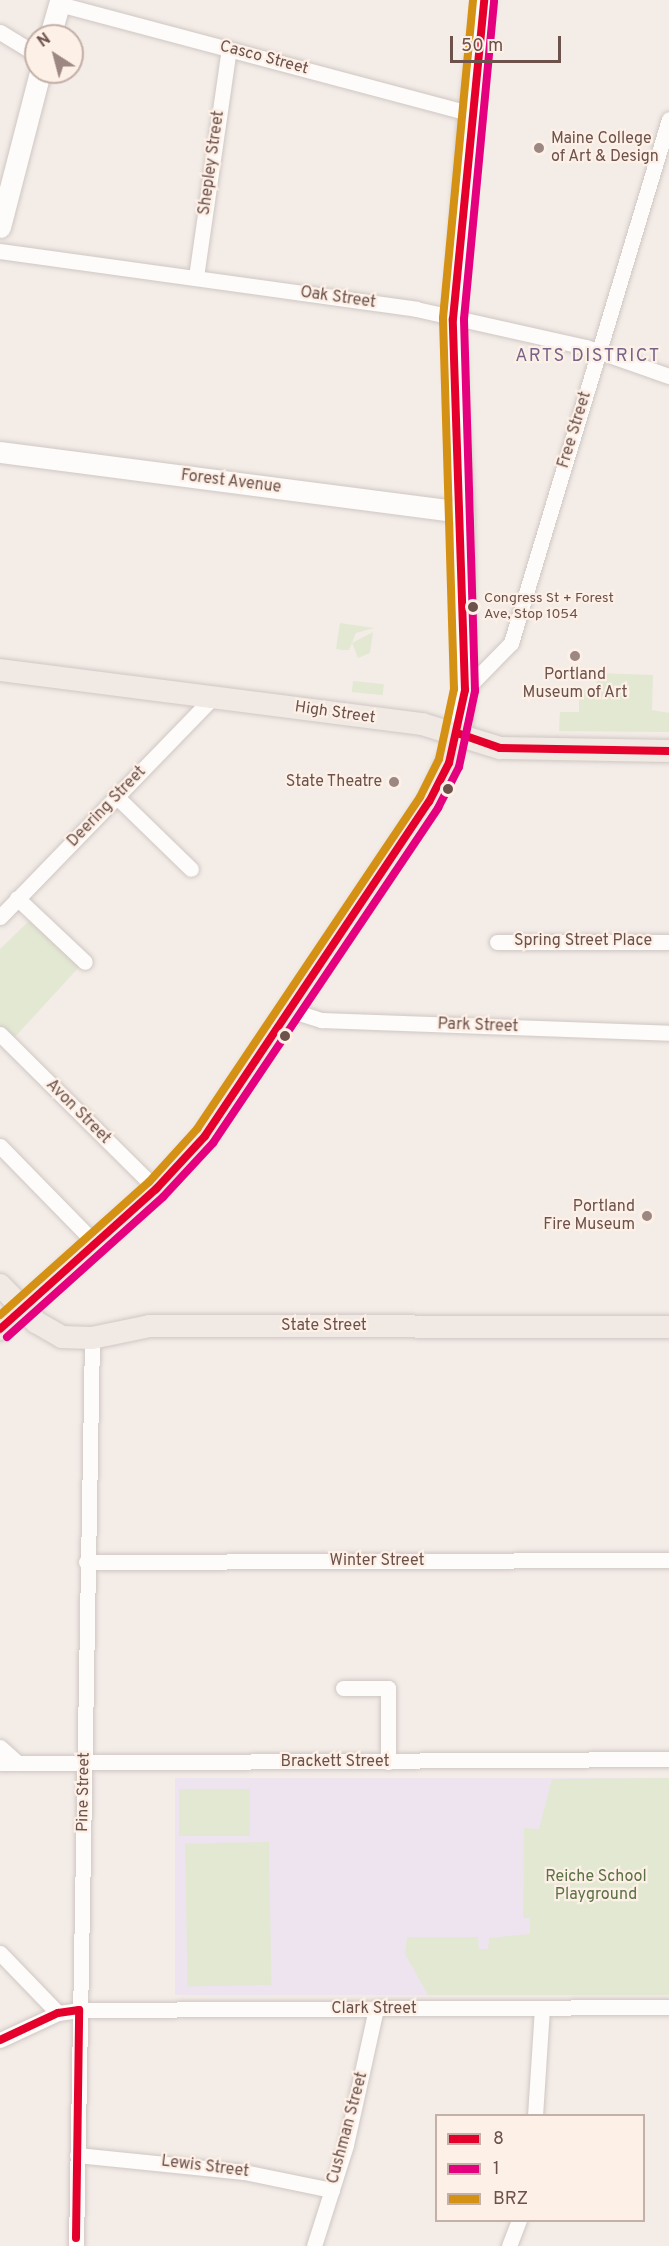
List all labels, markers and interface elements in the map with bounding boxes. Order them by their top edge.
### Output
north arrow [24,24,84,84]
scale bar [453,24,564,62]
text: N [34,30,55,53]
text: 50 m [461,35,503,58]
street label: Casco Street [218,37,310,79]
street label: Shepley Street [195,109,229,217]
place label: Maine College of Art & Design [551,129,659,167]
marker: Maine College of Art & Design [532,141,546,155]
street label: Oak Street [299,283,377,313]
district label: ARTS DISTRICT [515,346,661,368]
street label: Free Street [554,389,596,471]
street label: Forest Avenue [179,466,283,498]
place label: Congress St + Forest Ave, Stop 1054 [484,591,614,624]
marker: Congress St + Forest Ave, Stop 1054 [467,601,479,613]
marker: Portland Museum of Art [568,649,582,663]
place label: Portland Museum of Art [522,665,628,703]
street label: High Street [294,698,376,728]
street label: Deering Street [64,763,150,851]
place label: State Theatre [285,772,382,792]
marker: State Theatre [387,775,401,789]
unlabelled marker [442,783,454,795]
street label: Spring Street Place [514,931,652,951]
street label: Park Street [437,1015,519,1037]
unlabelled marker [279,1030,291,1042]
street label: Avon Street [42,1076,114,1148]
place label: Portland Fire Museum [543,1197,635,1235]
marker: Portland Fire Museum [640,1209,654,1223]
street label: State Street [281,1316,367,1336]
street label: Winter Street [330,1551,424,1571]
street label: Pine Street [74,1752,94,1832]
street label: Brackett Street [280,1752,390,1772]
park label: Reiche School Playground [545,1867,647,1905]
street label: Clark Street [331,1999,417,2019]
street label: Cushman Street [324,2070,372,2186]
legend [435,2114,645,2222]
text: 8 [493,2128,504,2151]
street label: Lewis Street [160,2152,250,2182]
text: 1 [493,2158,500,2181]
text: BRZ [493,2188,528,2211]

